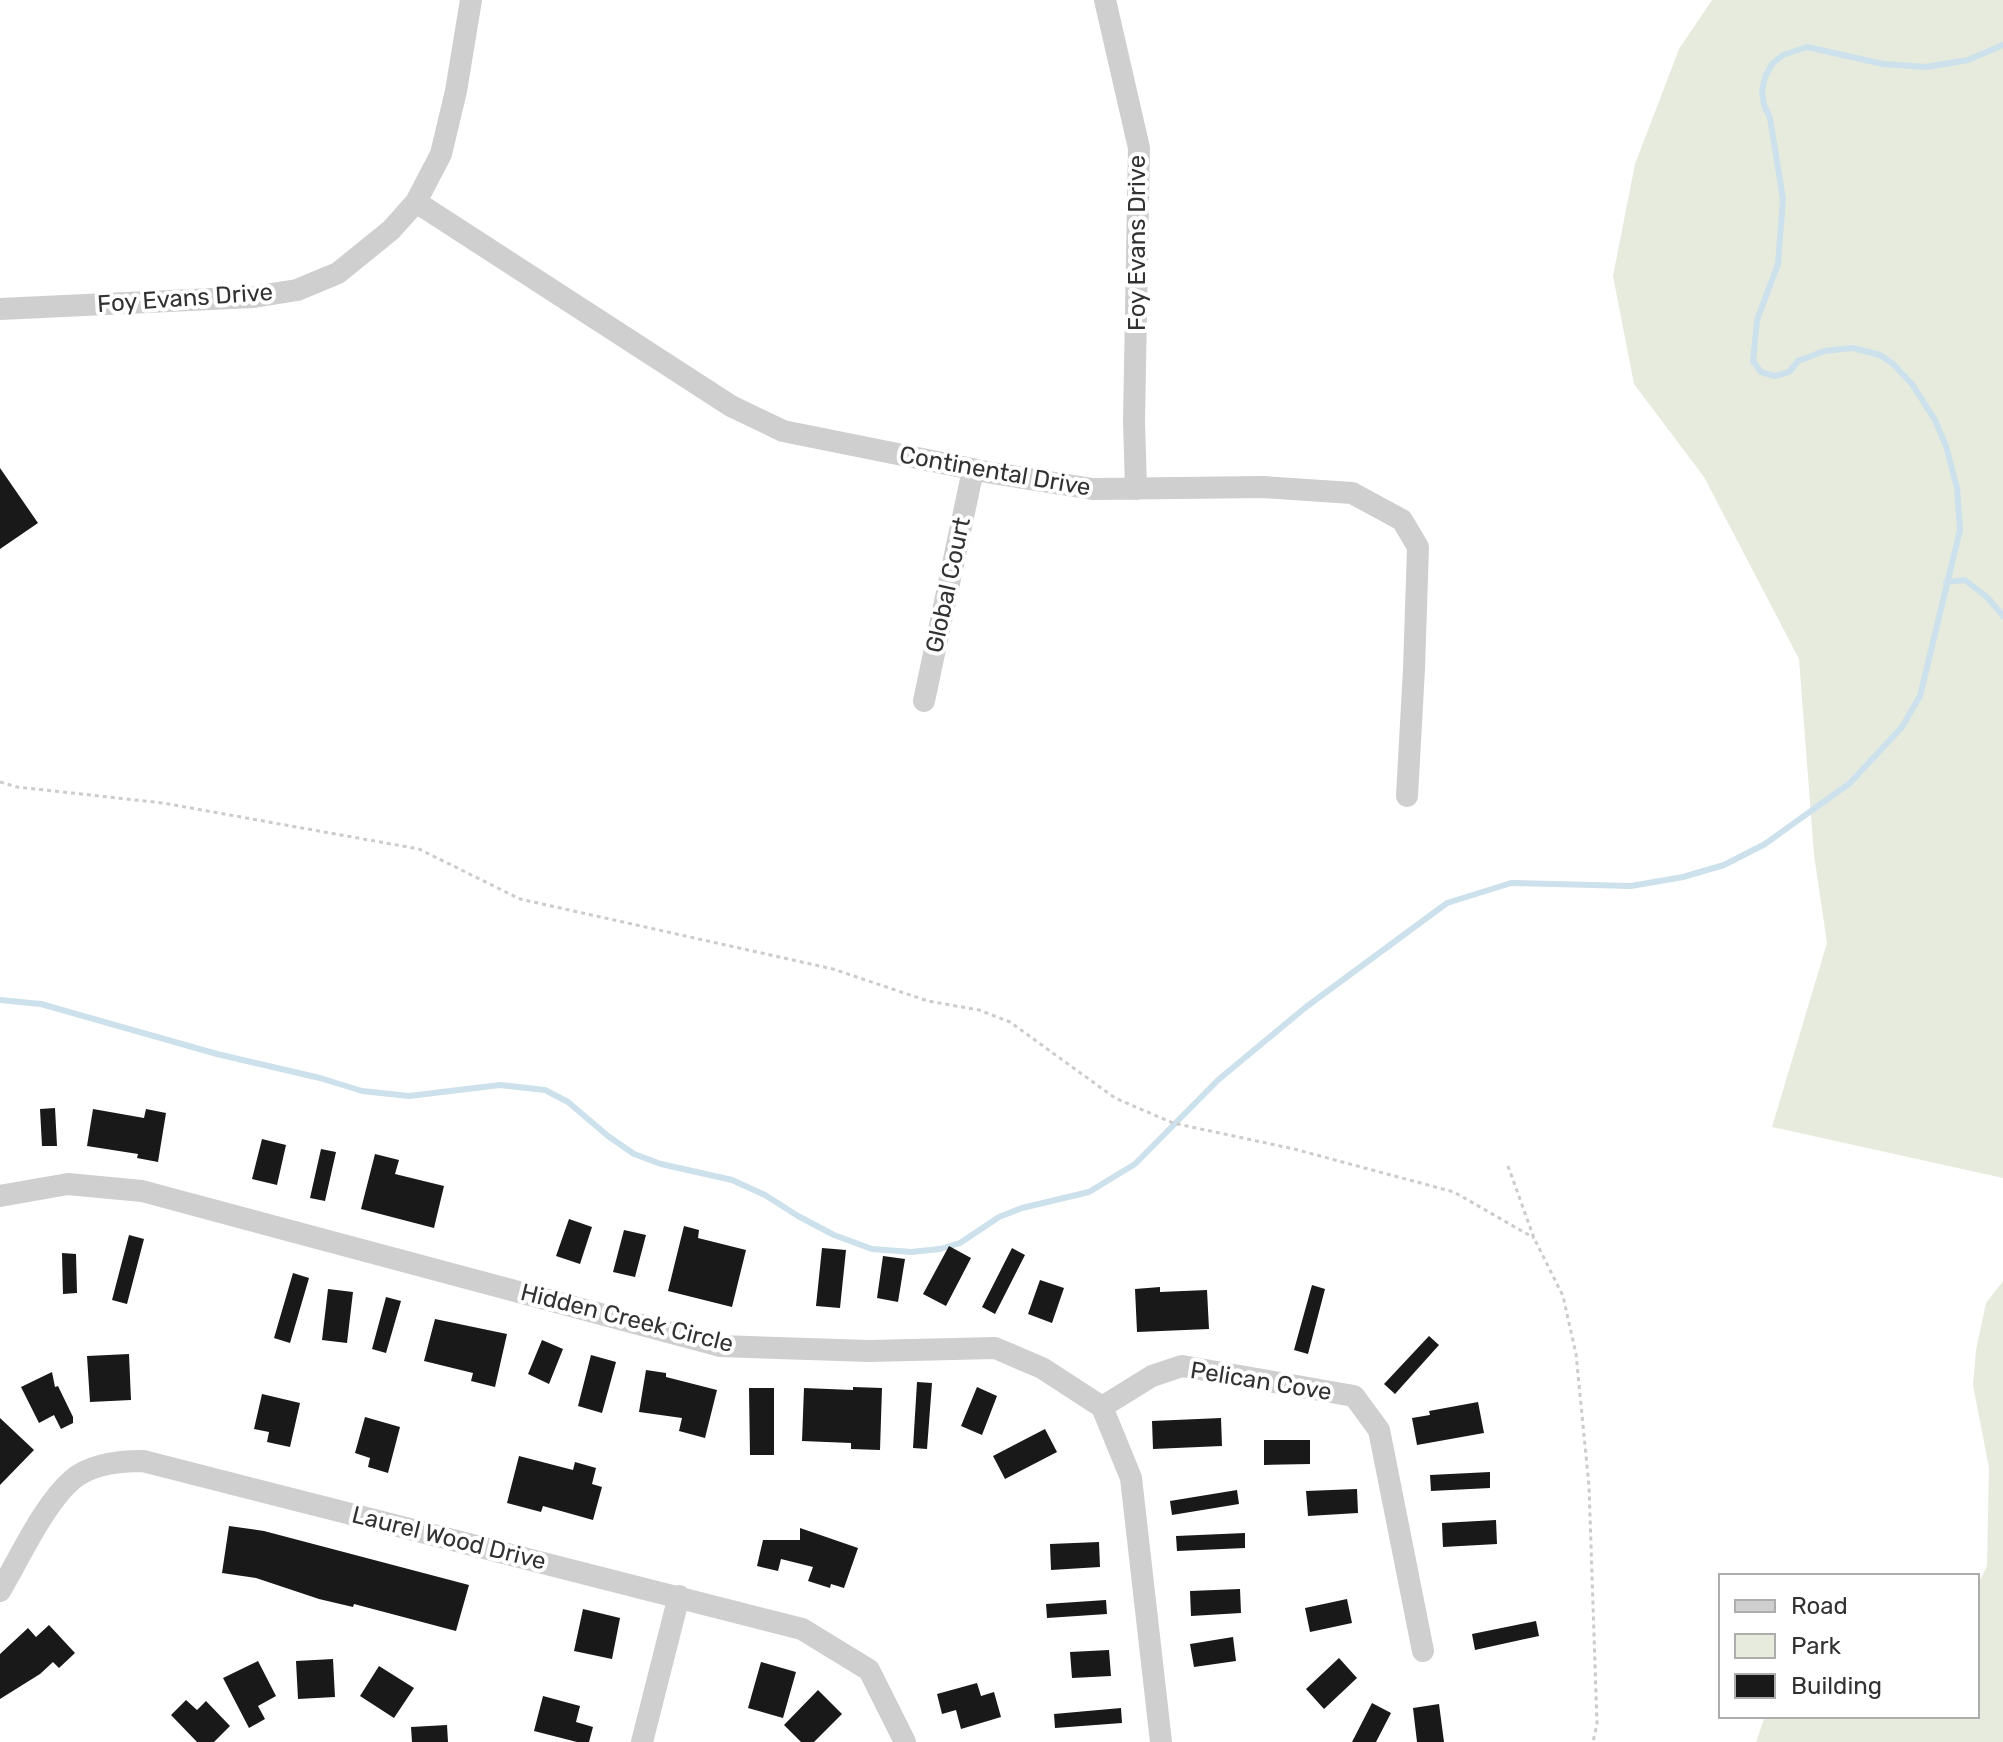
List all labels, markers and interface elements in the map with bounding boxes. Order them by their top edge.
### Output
street label: Foy Evans Drive [1123,155,1151,331]
street label: Foy Evans Drive [96,278,274,318]
street label: Continental Drive [897,440,1093,502]
street label: Global Court [920,515,976,655]
street label: Hidden Creek Circle [518,1278,736,1358]
street label: Pelican Cove [1188,1356,1334,1406]
street label: Laurel Wood Drive [349,1500,549,1576]
legend [1719,1574,1979,1718]
text: Road [1791,1592,1848,1620]
text: Park [1791,1632,1842,1660]
text: Building [1791,1672,1882,1700]

